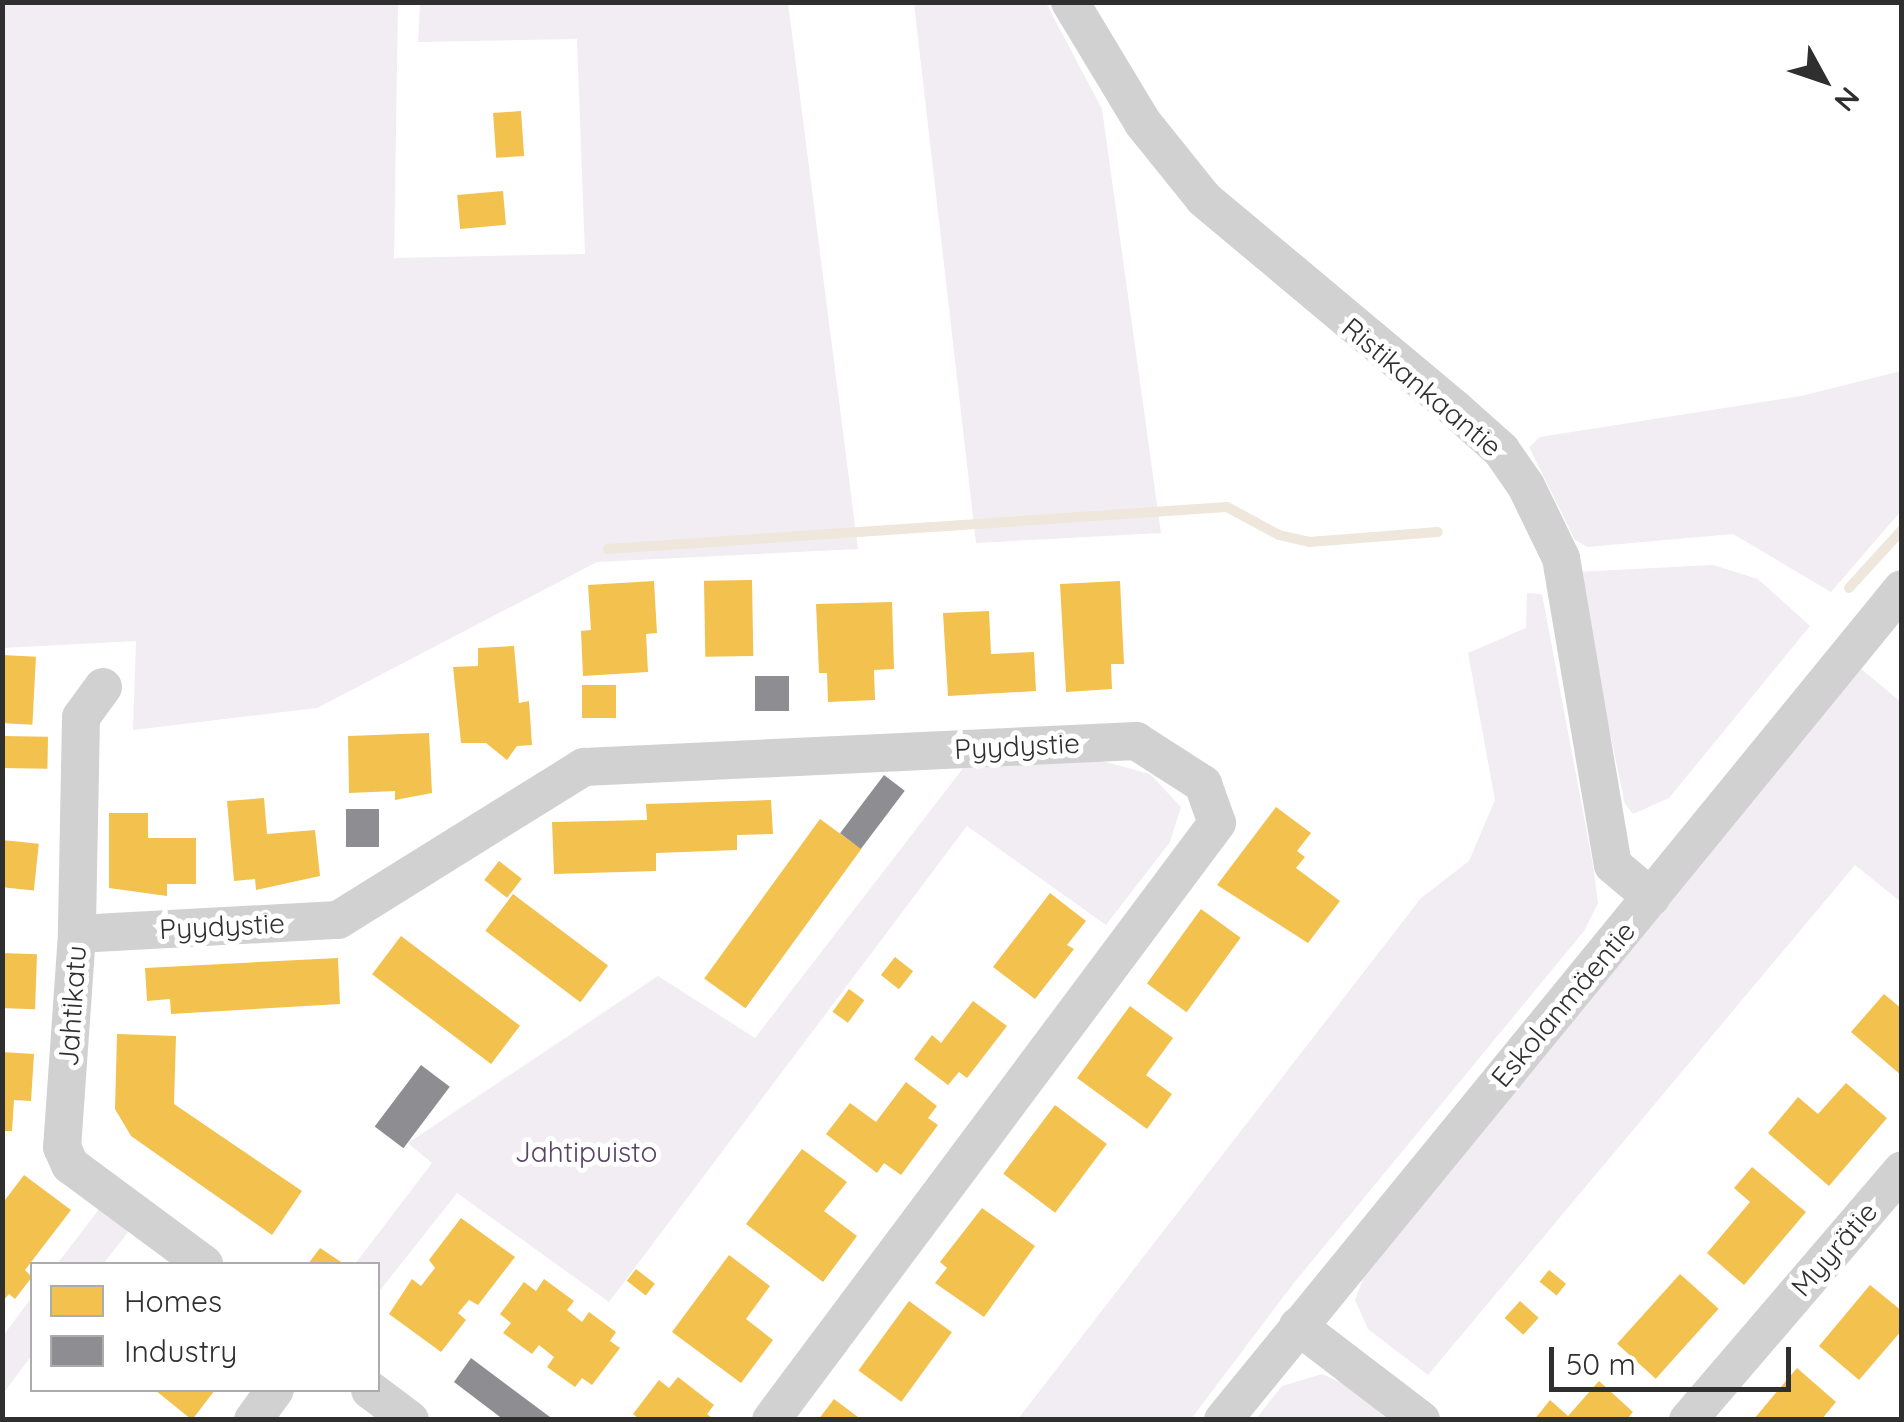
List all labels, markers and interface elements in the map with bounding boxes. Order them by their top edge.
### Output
north arrow [1774,30,1874,130]
text: N [1827,80,1867,119]
street label: Ristikankaantie [1335,311,1509,463]
street label: Pyydystie [953,726,1081,766]
street label: Pyydystie [158,906,286,946]
street label: Eskolanmäentie [1484,914,1642,1094]
street label: Jahtikatu [51,944,93,1068]
park label: Jahtipuisto [515,1135,657,1169]
street label: Myyrätie [1784,1195,1884,1303]
legend [30,1262,380,1392]
text: Homes [124,1282,222,1320]
scale bar [1554,1327,1796,1389]
text: Industry [124,1332,237,1370]
text: 50 m [1566,1345,1636,1383]

